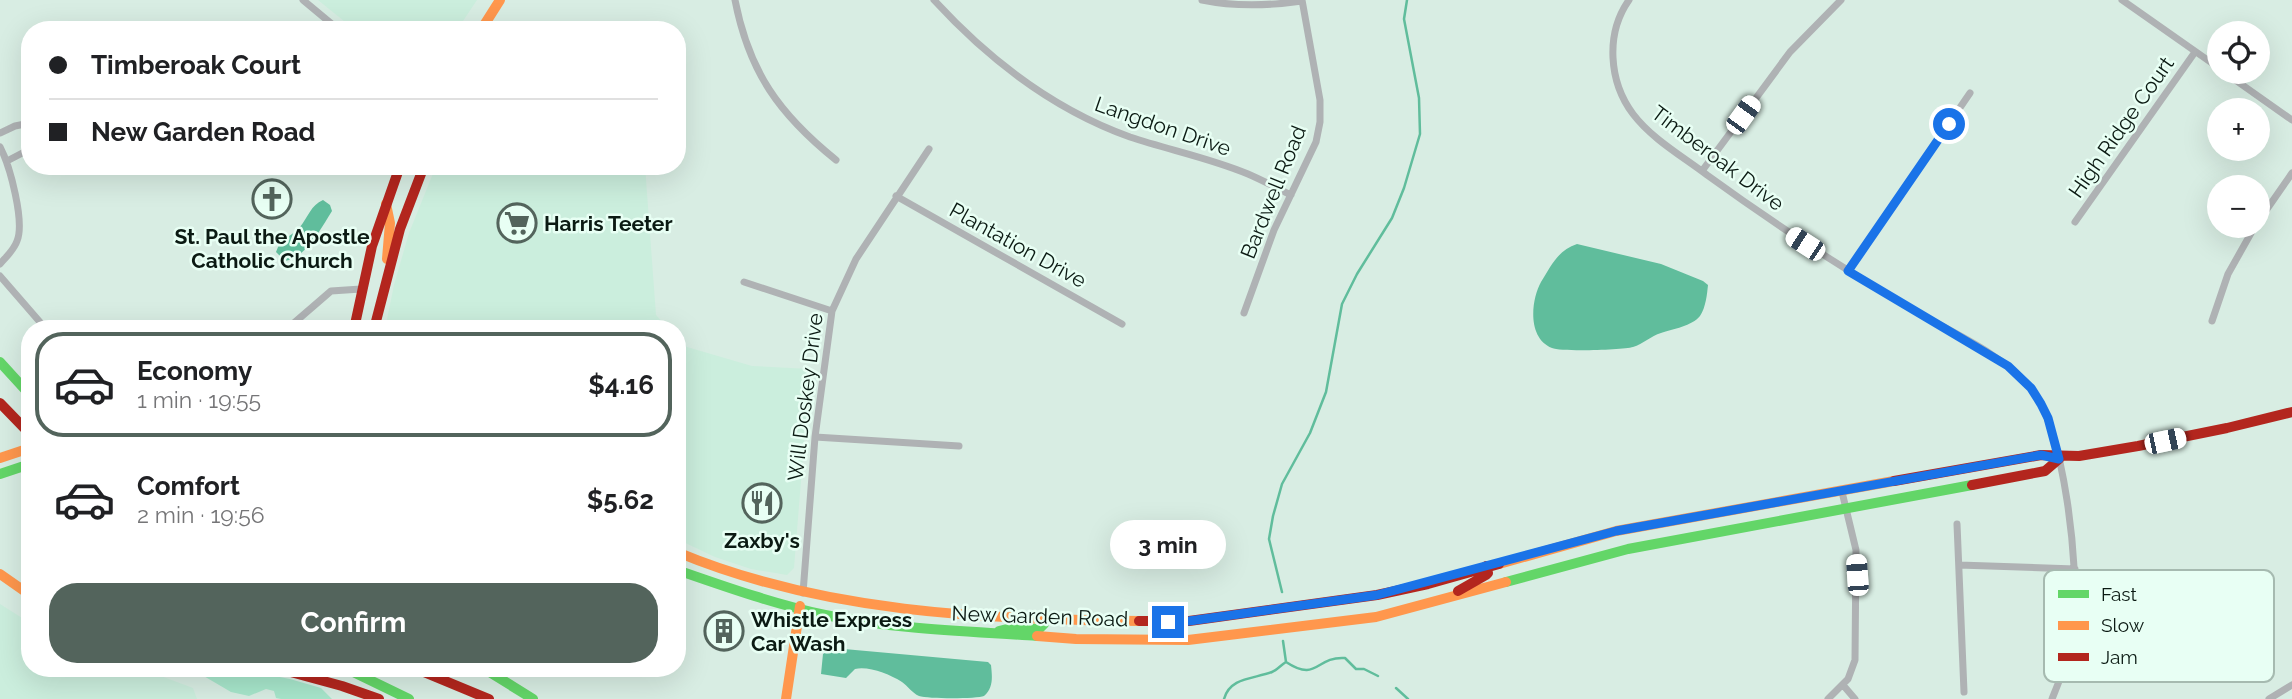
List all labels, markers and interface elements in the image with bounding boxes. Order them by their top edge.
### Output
map controls [2207,21,2270,238]
button: locate [2207,21,2270,84]
text: Timberoak Court [91,50,301,80]
street label: High Ridge Court [2063,52,2179,202]
street label: Langdon Drive [1092,91,1234,161]
car [1723,92,1764,138]
button: + [2207,98,2270,161]
street label: Timberoak Drive [1647,100,1789,216]
route start [1933,108,1965,140]
text: New Garden Road [91,117,315,147]
street label: Bardwell Road [1235,122,1311,262]
button: − [2207,175,2270,238]
church icon: St. Paul the Apostle Catholic Church [251,178,293,220]
street label: Plantation Drive [945,197,1091,293]
supermarket icon: Harris Teeter [496,202,538,244]
place label: Harris Teeter [544,211,673,236]
place label: St. Paul the Apostle Catholic Church [174,224,370,273]
car [1782,224,1829,264]
street label: Will Doskey Drive [782,312,828,482]
icon: car [53,353,116,416]
text: Economy [137,356,252,386]
text: $4.16 [588,370,654,400]
text: 1 min · 19:55 [137,386,261,413]
car [2143,426,2188,456]
icon: car [53,468,116,531]
text: Comfort [137,471,240,501]
restaurant icon: Zaxby's [741,482,783,524]
text: $5.62 [587,485,654,515]
text: 2 min · 19:56 [137,501,265,528]
callout: 3 min [1110,520,1226,570]
place label: Zaxby's [724,528,800,553]
text: 3 min [1138,531,1198,558]
car [1846,553,1869,597]
legend [2044,570,2274,682]
button: Confirm [49,583,658,663]
text: Fast [2101,583,2137,605]
street label: New Garden Road [951,600,1129,632]
route end [1152,606,1184,638]
place label: Whistle Express Car Wash [751,607,912,656]
building icon: Whistle Express Car Wash [703,610,745,652]
text: Slow [2101,614,2145,636]
text: Jam [2101,646,2138,668]

